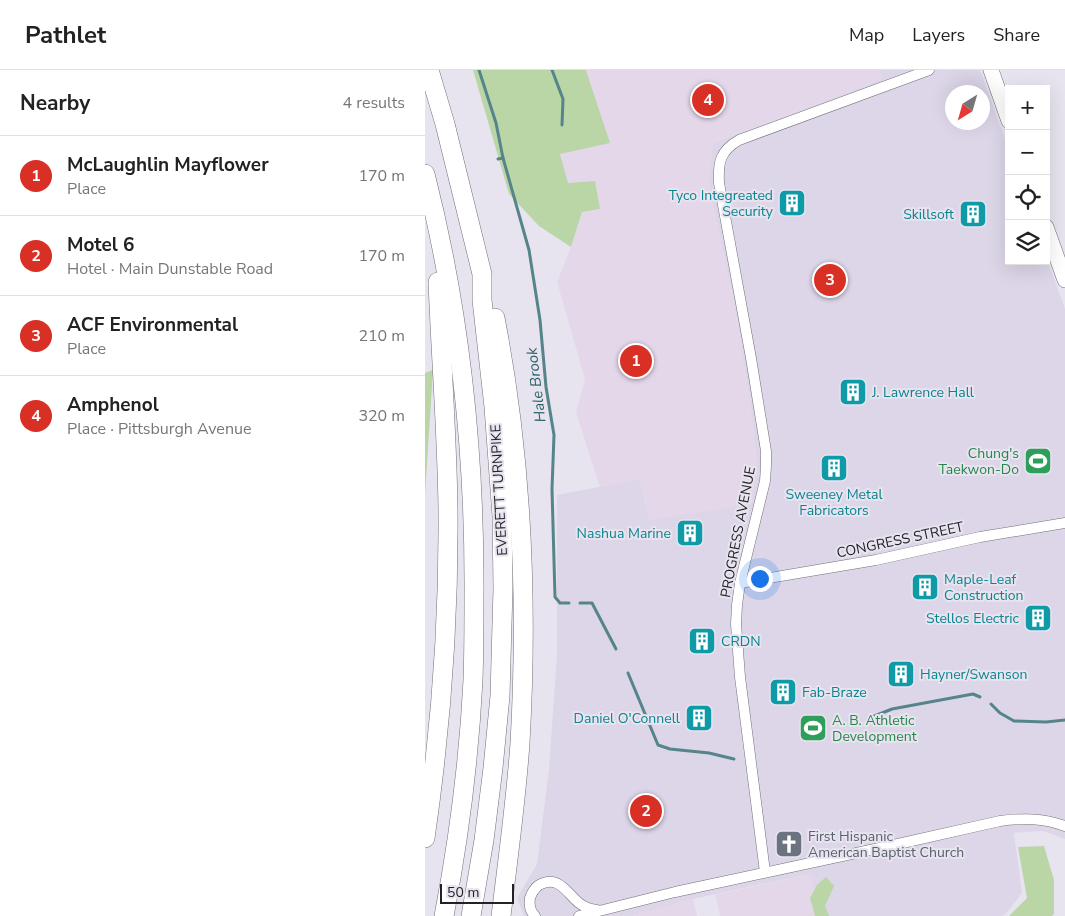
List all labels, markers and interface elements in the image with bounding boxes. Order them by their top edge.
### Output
text: Pathlet [25,19,106,51]
text: Map [849,23,884,47]
text: Layers [912,23,965,47]
text: Share [993,23,1040,47]
pin: 4 [692,81,724,119]
north arrow [945,85,990,130]
map controls [1005,85,1050,265]
button: + [1005,85,1050,130]
text: Nearby [20,89,90,117]
text: 4 results [343,92,405,114]
button: − [1005,130,1050,175]
text: McLaughlin Mayflower [67,152,269,178]
text: 1 [31,165,41,187]
text: 170 m [358,165,405,187]
button: locate [1005,175,1050,220]
text: Place [67,178,106,200]
place label: Tyco Integreated Security [668,186,774,221]
building icon: Tyco Integreated Security [777,188,807,218]
building icon: Skillsoft [958,199,988,229]
place label: Skillsoft [903,205,954,224]
button: layers [1005,220,1050,265]
text: Motel 6 [67,232,134,258]
text: 2 [31,245,41,267]
text: 170 m [358,245,405,267]
text: Hotel · Main Dunstable Road [67,258,273,280]
pin: 3 [814,261,846,299]
text: ACF Environmental [67,312,238,338]
text: 3 [31,325,41,347]
text: 210 m [358,325,405,347]
text: Place [67,338,106,360]
pin: 1 [620,342,652,380]
water label: Hale Brook [521,346,551,424]
building icon: J. Lawrence Hall [838,377,868,407]
place label: J. Lawrence Hall [871,383,975,402]
text: Amphenol [67,392,159,418]
text: 4 [31,405,41,427]
text: 320 m [358,405,405,427]
text: Place · Pittsburgh Avenue [67,418,251,440]
street label: EVERETT TURNPIKE [486,424,512,556]
place label: Chung's Taekwon-Do [938,444,1019,479]
sports icon: Chung's Taekwon-Do [1023,446,1053,476]
building icon: Sweeney Metal Fabricators [819,453,849,483]
street label: PROGRESS AVENUE [716,465,760,599]
place label: Sweeney Metal Fabricators [785,485,883,520]
street label: CONGRESS STREET [835,517,966,563]
building icon: Nashua Marine [675,518,705,548]
place label: Nashua Marine [577,524,671,543]
your location [747,566,773,592]
place label: Maple-Leaf Construction [944,570,1023,605]
building icon: Maple-Leaf Construction [910,572,940,602]
building icon: Stellos Electric [1023,603,1053,633]
place label: Stellos Electric [926,609,1020,628]
building icon: CRDN [687,626,717,656]
place label: CRDN [721,632,761,651]
building icon: Hayner/Swanson [886,659,916,689]
place label: Hayner/Swanson [920,665,1027,684]
building icon: Fab-Braze [768,677,798,707]
place label: Fab-Braze [802,683,867,702]
building icon: Daniel O'Connell [684,703,714,733]
place label: Daniel O'Connell [574,709,681,728]
place label: A. B. Athletic Development [832,711,917,746]
sports icon: A. B. Athletic Development [798,713,828,743]
pin: 2 [630,792,662,830]
place label: First Hispanic American Baptist Church [808,827,964,862]
church icon: First Hispanic American Baptist Church [774,829,804,859]
scale bar [440,881,514,904]
text: 50 m [447,883,479,902]

